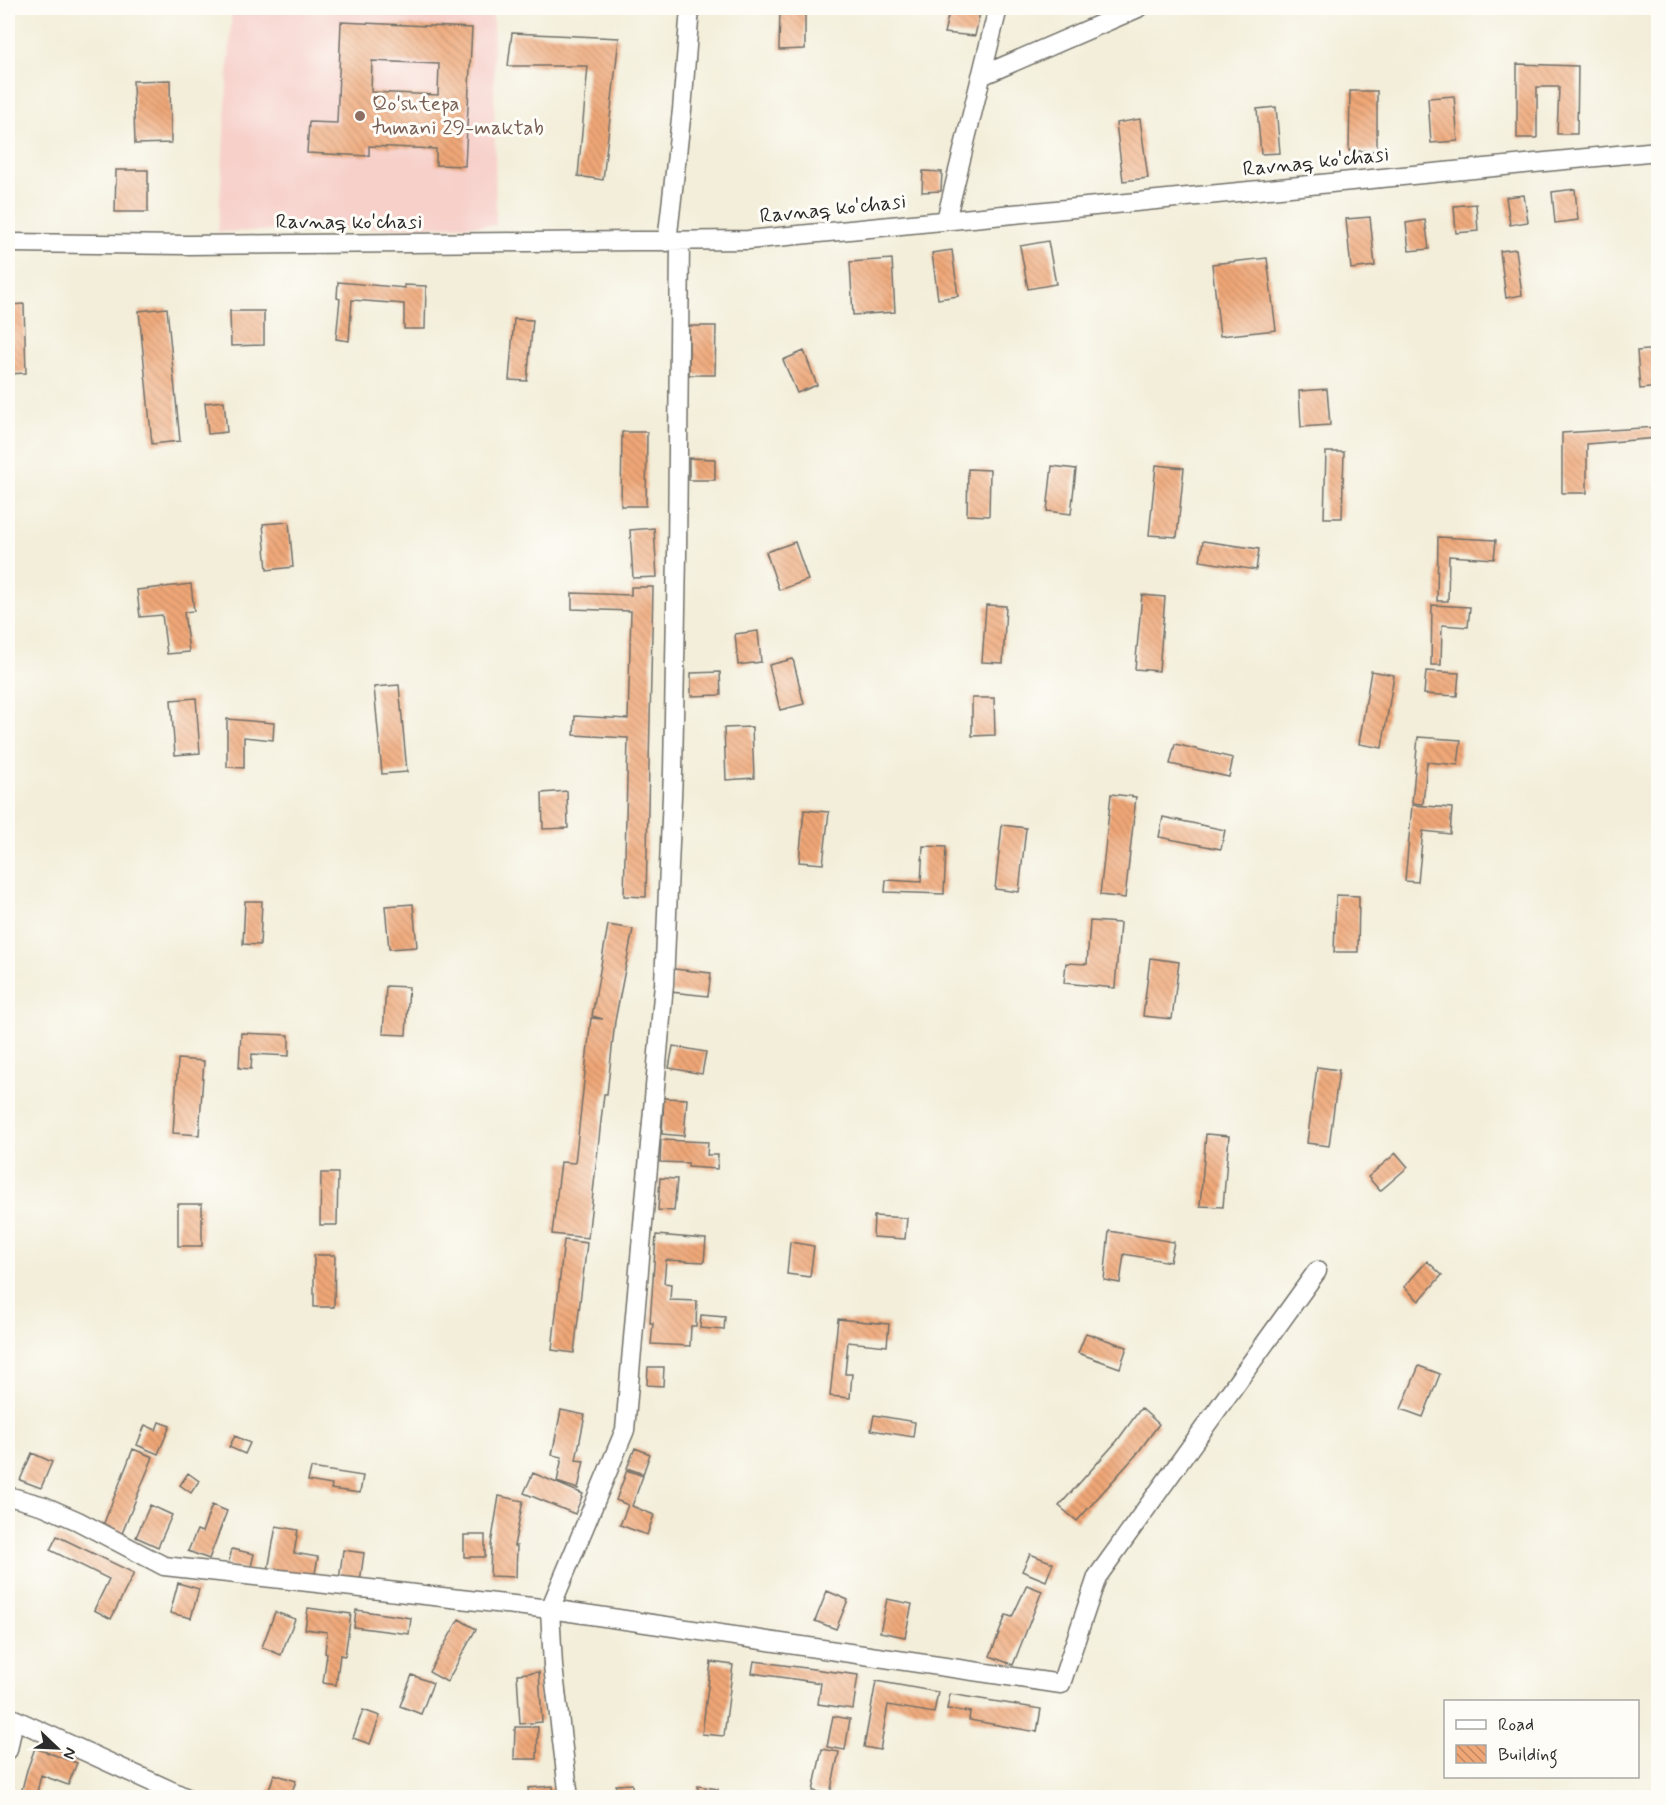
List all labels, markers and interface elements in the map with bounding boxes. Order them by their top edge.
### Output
place label: Qo'shtepa tumani 29-maktab [371,90,544,142]
marker: Qo'shtepa tumani 29-maktab [353,109,367,123]
street label: Ravnaq ko'chasi [1242,140,1390,184]
street label: Ravnaq ko'chasi [759,187,907,231]
street label: Ravnaq ko'chasi [276,208,422,236]
legend [1444,1700,1639,1778]
text: Road [1498,1713,1534,1737]
north arrow [27,1718,87,1778]
text: Building [1498,1743,1558,1769]
text: N [58,1744,81,1762]

